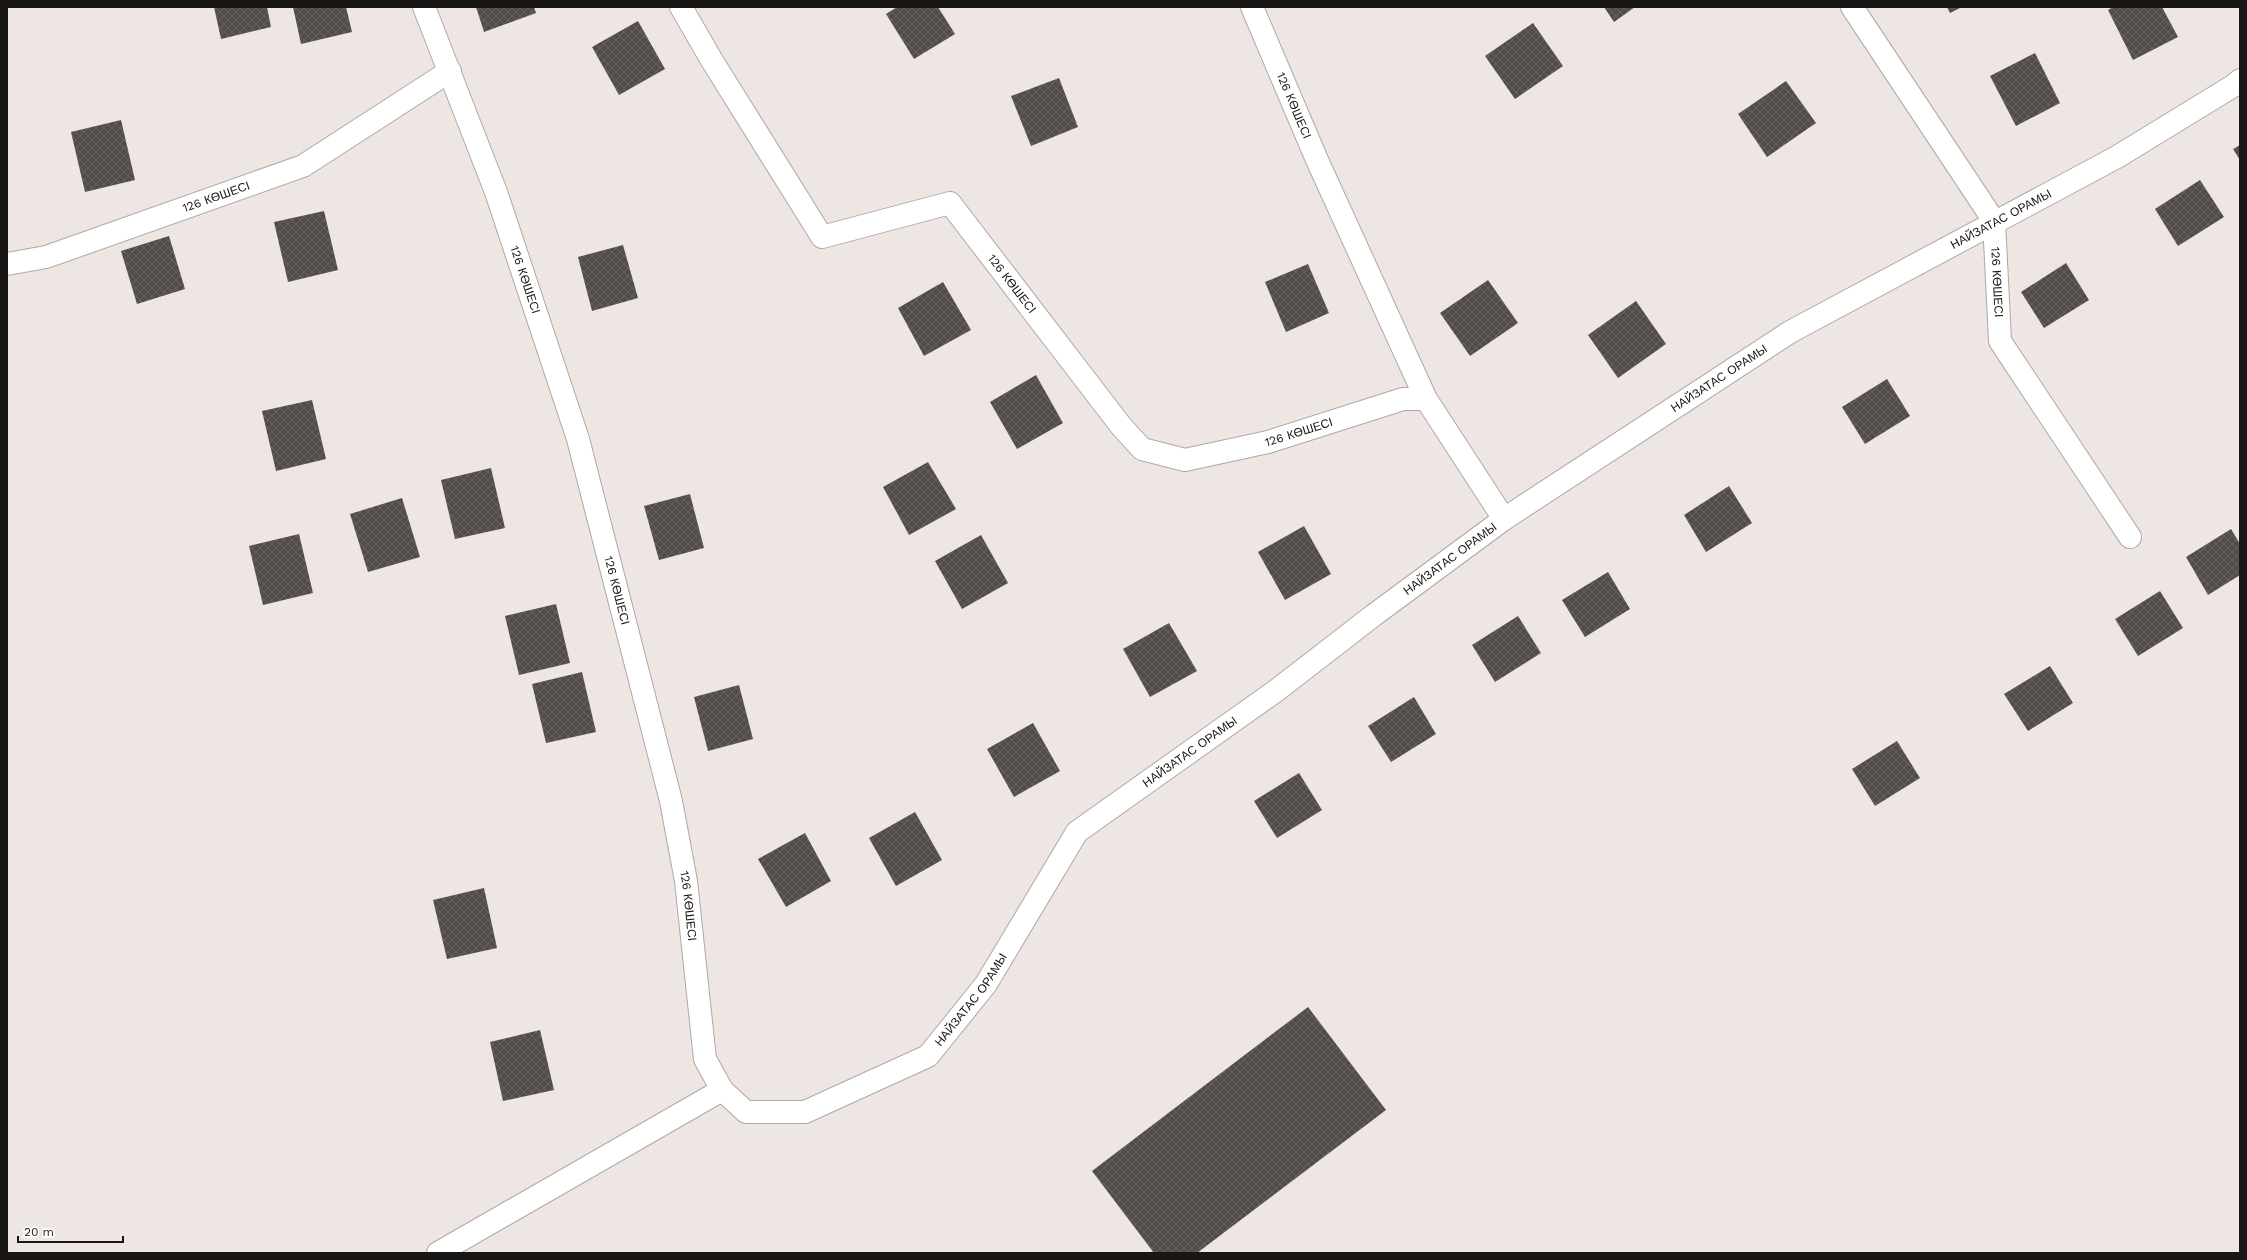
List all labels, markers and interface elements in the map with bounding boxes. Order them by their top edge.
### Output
street label: 126 КӨШЕСІ [1274,70,1314,141]
street label: 126 КӨШЕСІ [180,178,252,215]
street label: НАЙЗАТАС ОРАМЫ [1948,186,2054,252]
street label: 126 КӨШЕСІ [507,244,543,315]
street label: 126 КӨШЕСІ [1988,247,2006,318]
street label: 126 КӨШЕСІ [985,252,1039,316]
street label: НАЙЗАТАС ОРАМЫ [1668,342,1770,415]
street label: 126 КӨШЕСІ [1264,415,1334,449]
street label: НАЙЗАТАС ОРАМЫ [1401,520,1499,598]
street label: 126 КӨШЕСІ [601,554,632,626]
street label: НАЙЗАТАС ОРАМЫ [1140,714,1240,790]
street label: 126 КӨШЕСІ [677,870,699,942]
street label: НАЙЗАТАС ОРАМЫ [932,951,1010,1049]
scale bar [18,1218,123,1244]
text: 20 m [24,1225,54,1239]

